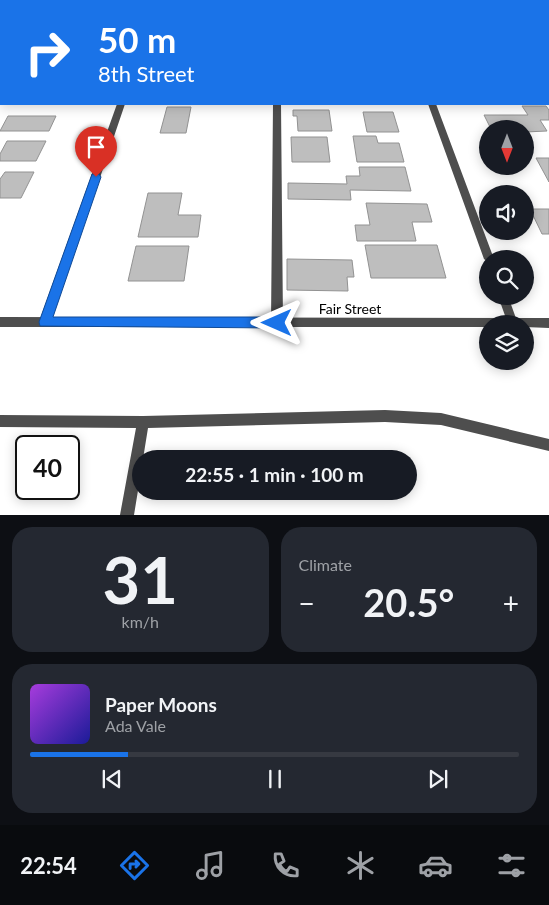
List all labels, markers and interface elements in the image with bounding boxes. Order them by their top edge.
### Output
text: 50 m [98,18,176,60]
icon: right [15,20,80,85]
text: 8th Street [98,60,194,87]
north arrow [479,120,534,175]
map controls [479,120,534,370]
pin [75,126,117,177]
icon: arrive [82,133,110,161]
button: sound [479,185,534,240]
button: search [479,250,534,305]
position arrow [250,296,302,348]
street label: Fair Street [319,300,381,317]
button: layers [479,315,534,370]
speed limit sign: 40 [15,435,80,500]
text: 22:55 · 1 min · 100 m [185,463,364,486]
text: 31 [103,540,178,618]
text: Climate [299,555,352,574]
text: 20.5° [363,579,454,625]
text: − [299,586,315,620]
text: + [503,586,519,620]
text: km/h [122,612,159,631]
text: Paper Moons [105,693,217,716]
text: Ada Vale [105,716,166,735]
icon: previous [98,765,126,793]
icon: pause [261,765,289,793]
icon: next [424,765,452,793]
icon: directions [117,848,152,883]
icon: music [193,848,228,883]
icon: phone [268,848,303,883]
icon: climate [343,848,378,883]
icon: car [418,848,453,883]
icon: filters [494,848,529,883]
text: 22:54 [20,852,77,879]

